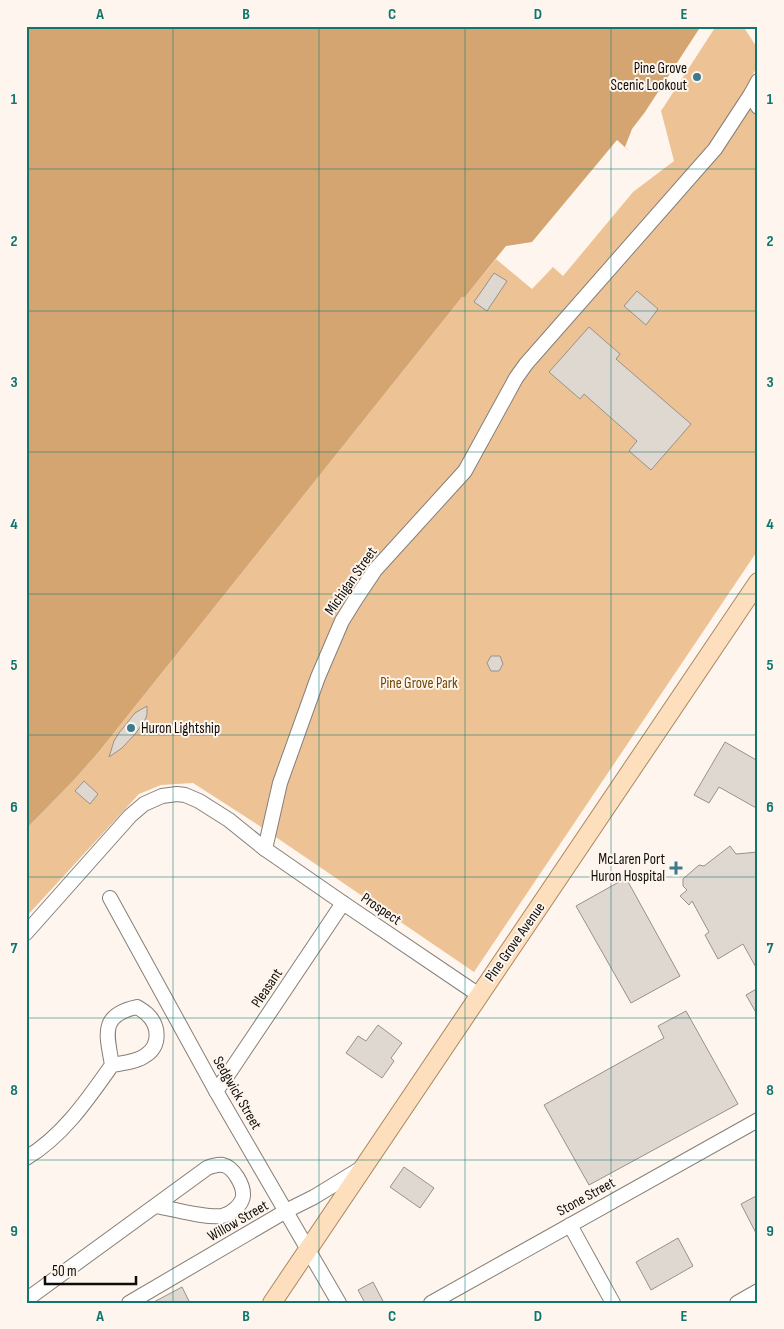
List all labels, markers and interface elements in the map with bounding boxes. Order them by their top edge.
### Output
text: A [95,5,104,24]
text: B [242,5,250,24]
text: C [388,5,396,24]
text: D [534,5,542,24]
text: E [681,5,688,24]
place label: Pine Grove Scenic Lookout [611,59,687,95]
marker: Pine Grove Scenic Lookout [691,71,703,83]
text: 1 [11,90,18,109]
text: 1 [767,90,774,109]
text: 2 [10,232,18,251]
text: 2 [766,232,774,251]
text: 3 [10,373,18,392]
text: 3 [766,373,774,392]
text: 4 [10,515,18,534]
text: 4 [766,515,774,534]
street label: Michigan Street [321,543,382,619]
text: 5 [10,656,18,675]
text: 5 [766,656,774,675]
park label: Pine Grove Park [380,674,458,693]
place label: Huron Lightship [141,719,220,738]
marker: Huron Lightship [125,722,137,734]
text: 6 [10,798,18,817]
text: 6 [766,798,774,817]
place label: McLaren Port Huron Hospital [591,850,665,886]
marker: McLaren Port Huron Hospital [669,861,683,875]
street label: Prospect [357,889,405,930]
street label: Pine Grove Avenue [481,899,549,985]
text: 7 [11,939,18,958]
text: 7 [767,939,774,958]
street label: Pleasant [247,964,287,1011]
street label: Sedgwick Street [208,1053,266,1133]
text: 8 [10,1081,18,1100]
text: 8 [766,1081,774,1100]
street label: Stone Street [554,1173,619,1221]
street label: Willow Street [204,1196,272,1246]
text: 9 [10,1222,18,1241]
text: 9 [766,1222,774,1241]
scale bar [45,1254,136,1286]
text: 50 m [52,1262,77,1281]
text: A [95,1307,104,1326]
text: B [242,1307,250,1326]
text: C [388,1307,396,1326]
text: D [534,1307,542,1326]
text: E [681,1307,688,1326]

